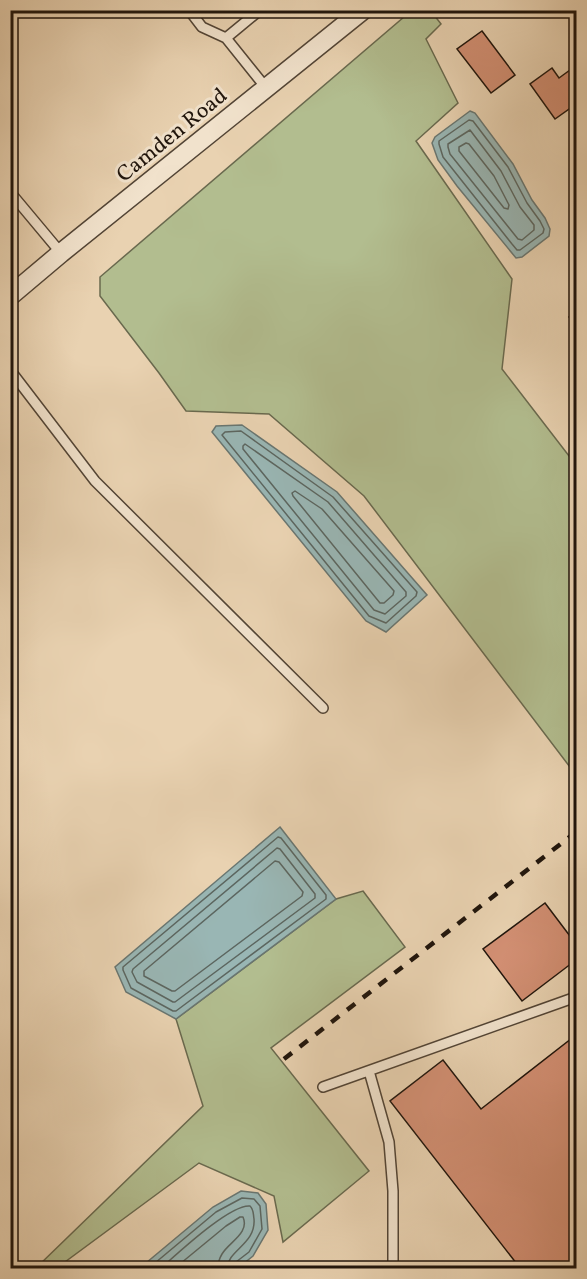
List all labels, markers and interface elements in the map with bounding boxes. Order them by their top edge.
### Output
street label: Camden Road [110,81,235,190]

